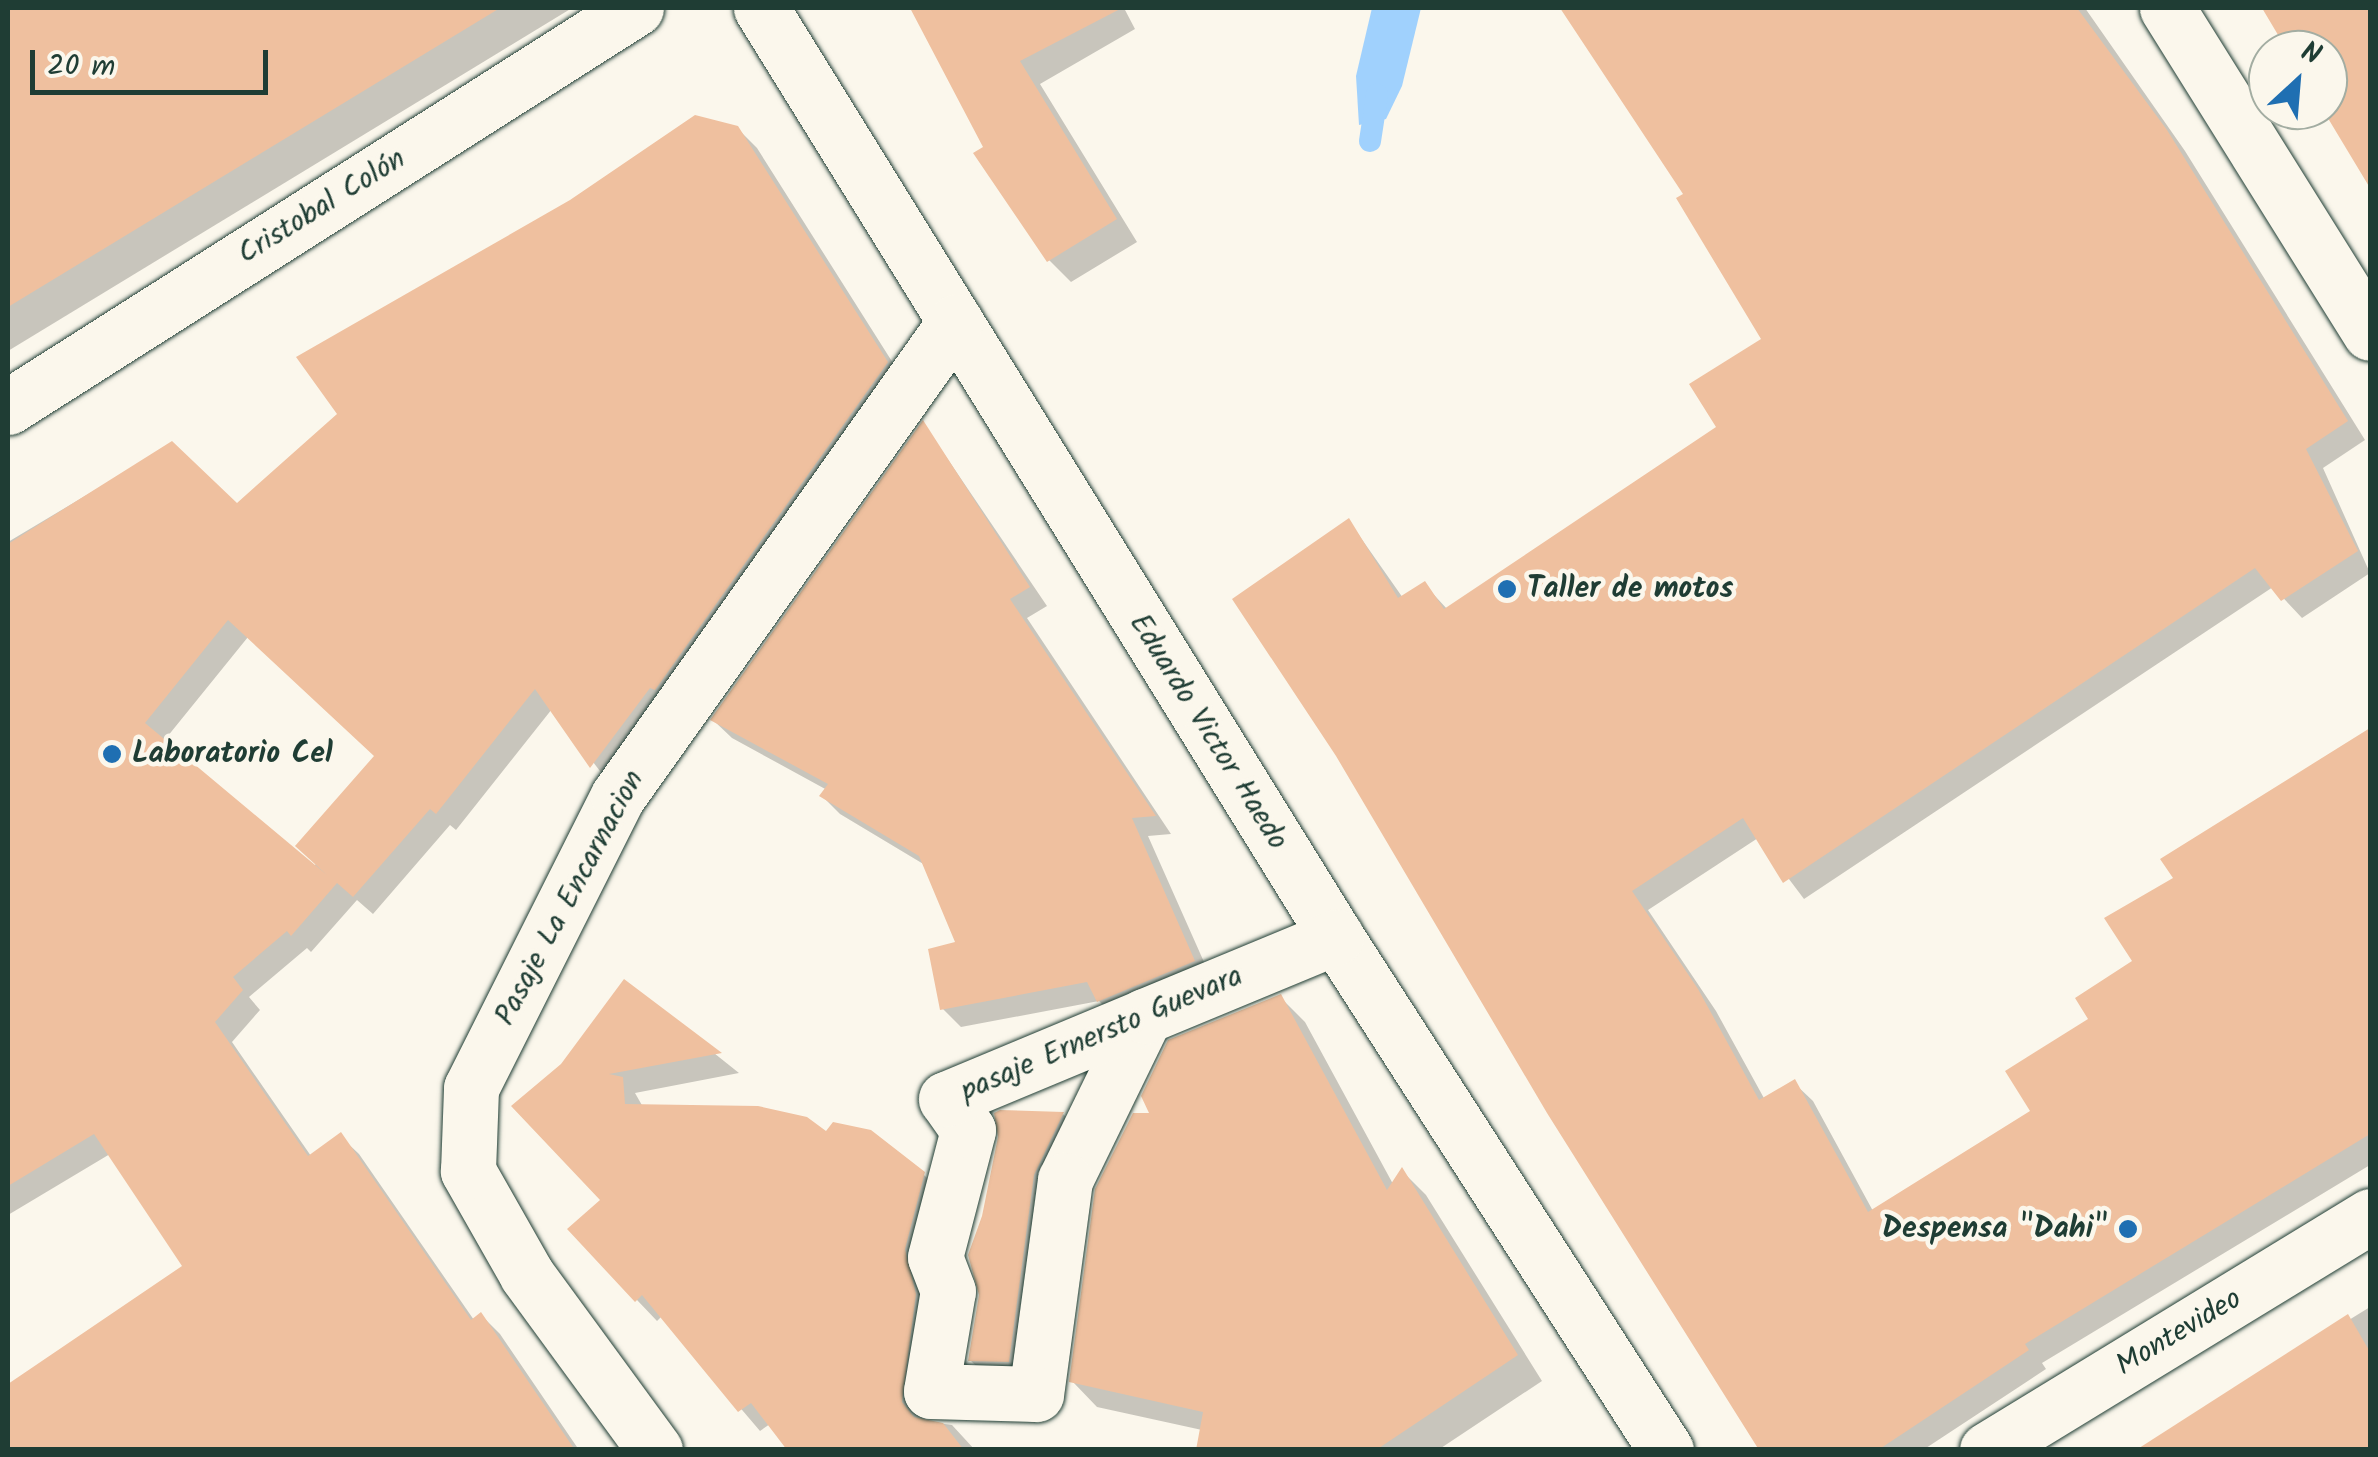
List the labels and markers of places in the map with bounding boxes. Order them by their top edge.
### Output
place label: Taller de motos [1527,571,1733,607]
marker: Taller de motos [1496,578,1518,600]
place label: Laboratorio Cel [132,736,333,772]
marker: Laboratorio Cel [101,743,123,765]
place label: Despensa "Dahi" [1882,1211,2108,1247]
marker: Despensa "Dahi" [2117,1218,2139,1240]

